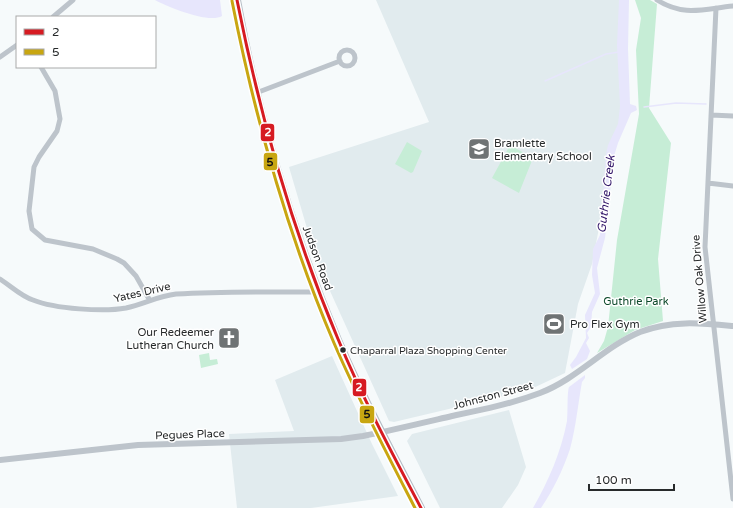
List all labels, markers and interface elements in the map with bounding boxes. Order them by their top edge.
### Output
legend [16,16,156,68]
text: 2 [52,25,60,39]
text: 5 [52,45,60,59]
line badge: 2 [260,123,275,142]
text: 2 [265,126,272,139]
school or university icon: Bramlette Elementary School [466,136,492,162]
place label: Bramlette Elementary School [494,137,592,163]
line badge: 5 [263,152,278,171]
water label: Guthrie Creek [594,153,618,234]
text: 5 [267,156,274,169]
street label: Judson Road [300,224,335,292]
street label: Willow Oak Drive [689,234,710,324]
street label: Yates Drive [113,280,172,305]
park label: Guthrie Park [603,295,669,308]
sports icon: Pro Flex Gym [541,311,567,337]
place label: Pro Flex Gym [570,318,640,331]
church icon: Our Redeemer Lutheran Church [216,325,242,351]
place label: Our Redeemer Lutheran Church [126,326,215,352]
marker: Chaparral Plaza Shopping Center [338,345,348,355]
place label: Chaparral Plaza Shopping Center [350,345,507,357]
line badge: 2 [352,378,367,397]
street label: Johnston Street [452,379,535,412]
text: 2 [356,381,363,394]
line badge: 5 [359,405,375,424]
text: 5 [364,408,371,421]
street label: Pegues Place [155,427,225,442]
scale bar [589,466,674,492]
text: 100 m [595,473,632,487]

